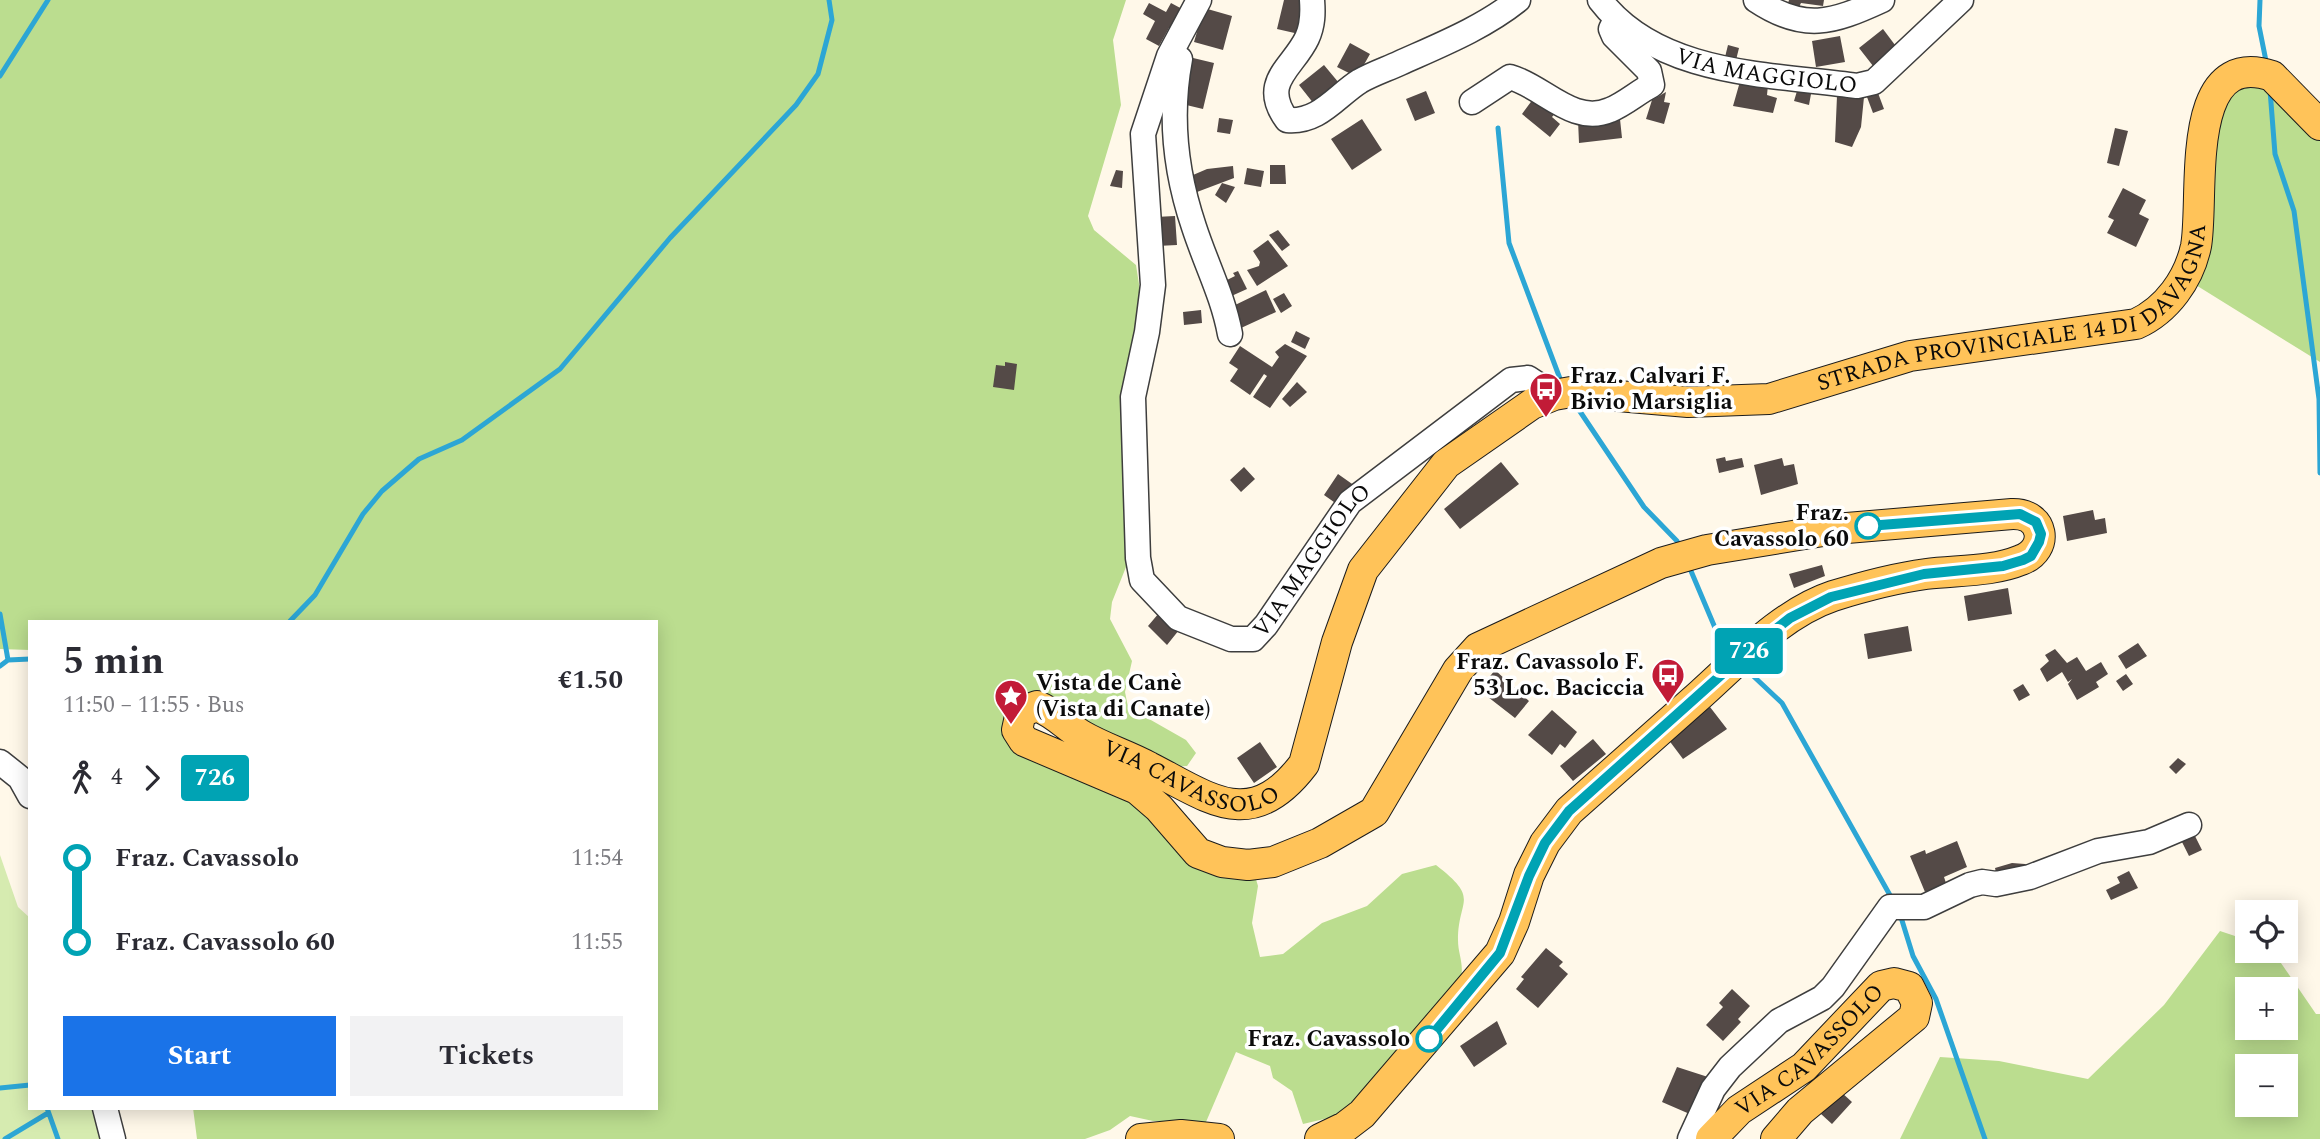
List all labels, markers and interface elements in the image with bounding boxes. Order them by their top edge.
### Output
street label: VIA MAGGIOLO [1671,38,1859,103]
street label: STRADA PROVINCIALE 14 DI DAVAGNA [1813,223,2216,401]
place label: Fraz. Calvari F. Bivio Marsiglia [1570,359,1733,420]
bus stop icon: Fraz. Calvari F. Bivio Marsiglia [1527,370,1565,419]
street label: VIA MAGGIOLO [1245,475,1378,646]
place label: Fraz. Cavassolo 60 [1714,496,1849,557]
marker: Fraz. Cavassolo 60 [1855,513,1881,539]
line badge: 726 [1709,628,1789,674]
text: 5 min [63,633,164,691]
text: 726 [1729,633,1769,669]
place label: Fraz. Cavassolo F. 53 Loc. Baciccia [1456,645,1644,706]
bus stop icon: Fraz. Cavassolo F. 53 Loc. Baciccia [1649,656,1687,705]
text: €1.50 [558,660,623,700]
place label: Vista de Canè (Vista di Canate) [1036,666,1210,727]
place icon: Vista de Canè (Vista di Canate) [992,677,1030,726]
text: 11:50 – 11:55 · Bus [63,688,245,723]
street label: VIA CAVASSOLO [1097,731,1286,822]
icon: walk [63,759,101,797]
icon: forward [133,759,171,797]
text: 4 [111,760,123,795]
text: 726 [195,760,235,796]
text: Fraz. Cavassolo [115,838,299,878]
text: 11:54 [571,841,623,876]
map controls [2235,900,2298,1117]
button: locate [2235,900,2298,963]
text: Fraz. Cavassolo 60 [115,922,335,962]
text: 11:55 [571,925,623,960]
street label: VIA CAVASSOLO [1728,976,1892,1126]
button: + [2235,977,2298,1040]
button: Start [63,1016,336,1096]
button: Tickets [350,1016,623,1096]
place label: Fraz. Cavassolo [1247,1022,1410,1057]
marker: Fraz. Cavassolo [1416,1026,1442,1052]
button: − [2235,1054,2298,1117]

